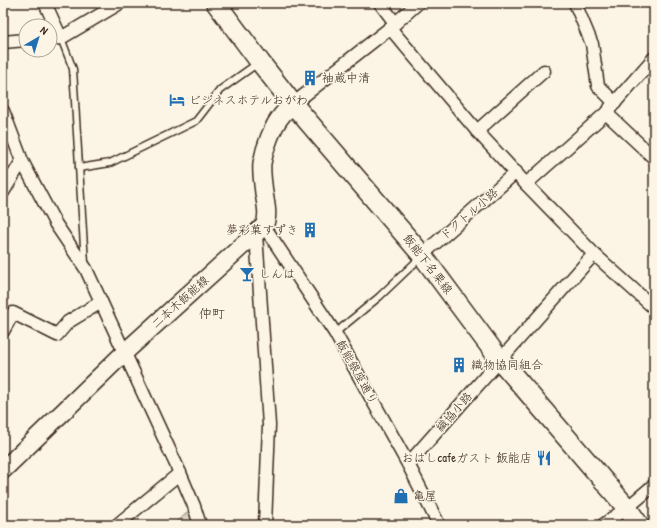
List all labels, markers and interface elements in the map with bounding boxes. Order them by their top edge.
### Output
north arrow [18,18,58,58]
text: N [38,23,51,38]
building icon: 袖蔵中清 [301,69,319,87]
place label: 袖蔵中清 [322,69,370,86]
hotel icon: ビジネスホテルおがわ [168,91,186,109]
place label: ビジネスホテルおがわ [189,91,308,108]
street label: ドクトル小路 [436,184,501,244]
place label: 夢彩菓すずき [226,221,298,238]
building icon: 夢彩菓すずき [301,221,319,239]
street label: 飯能下名栗線 [400,230,457,297]
bar icon: しんは [238,265,256,283]
place label: しんは [259,265,295,282]
street label: 二本木飯能線 [147,271,212,332]
district label: 仲町 [199,304,225,322]
street label: 飯能銀座通り [333,336,382,407]
building icon: 織物協同組合 [450,356,468,374]
place label: 織物協同組合 [471,356,543,373]
street label: 織協小路 [431,388,476,435]
place label: おはしcafeガスト 飯能店 [402,449,532,466]
restaurant icon: おはしcafeガスト 飯能店 [535,449,553,467]
shop icon: 亀屋 [392,487,410,505]
place label: 亀屋 [413,487,437,504]

